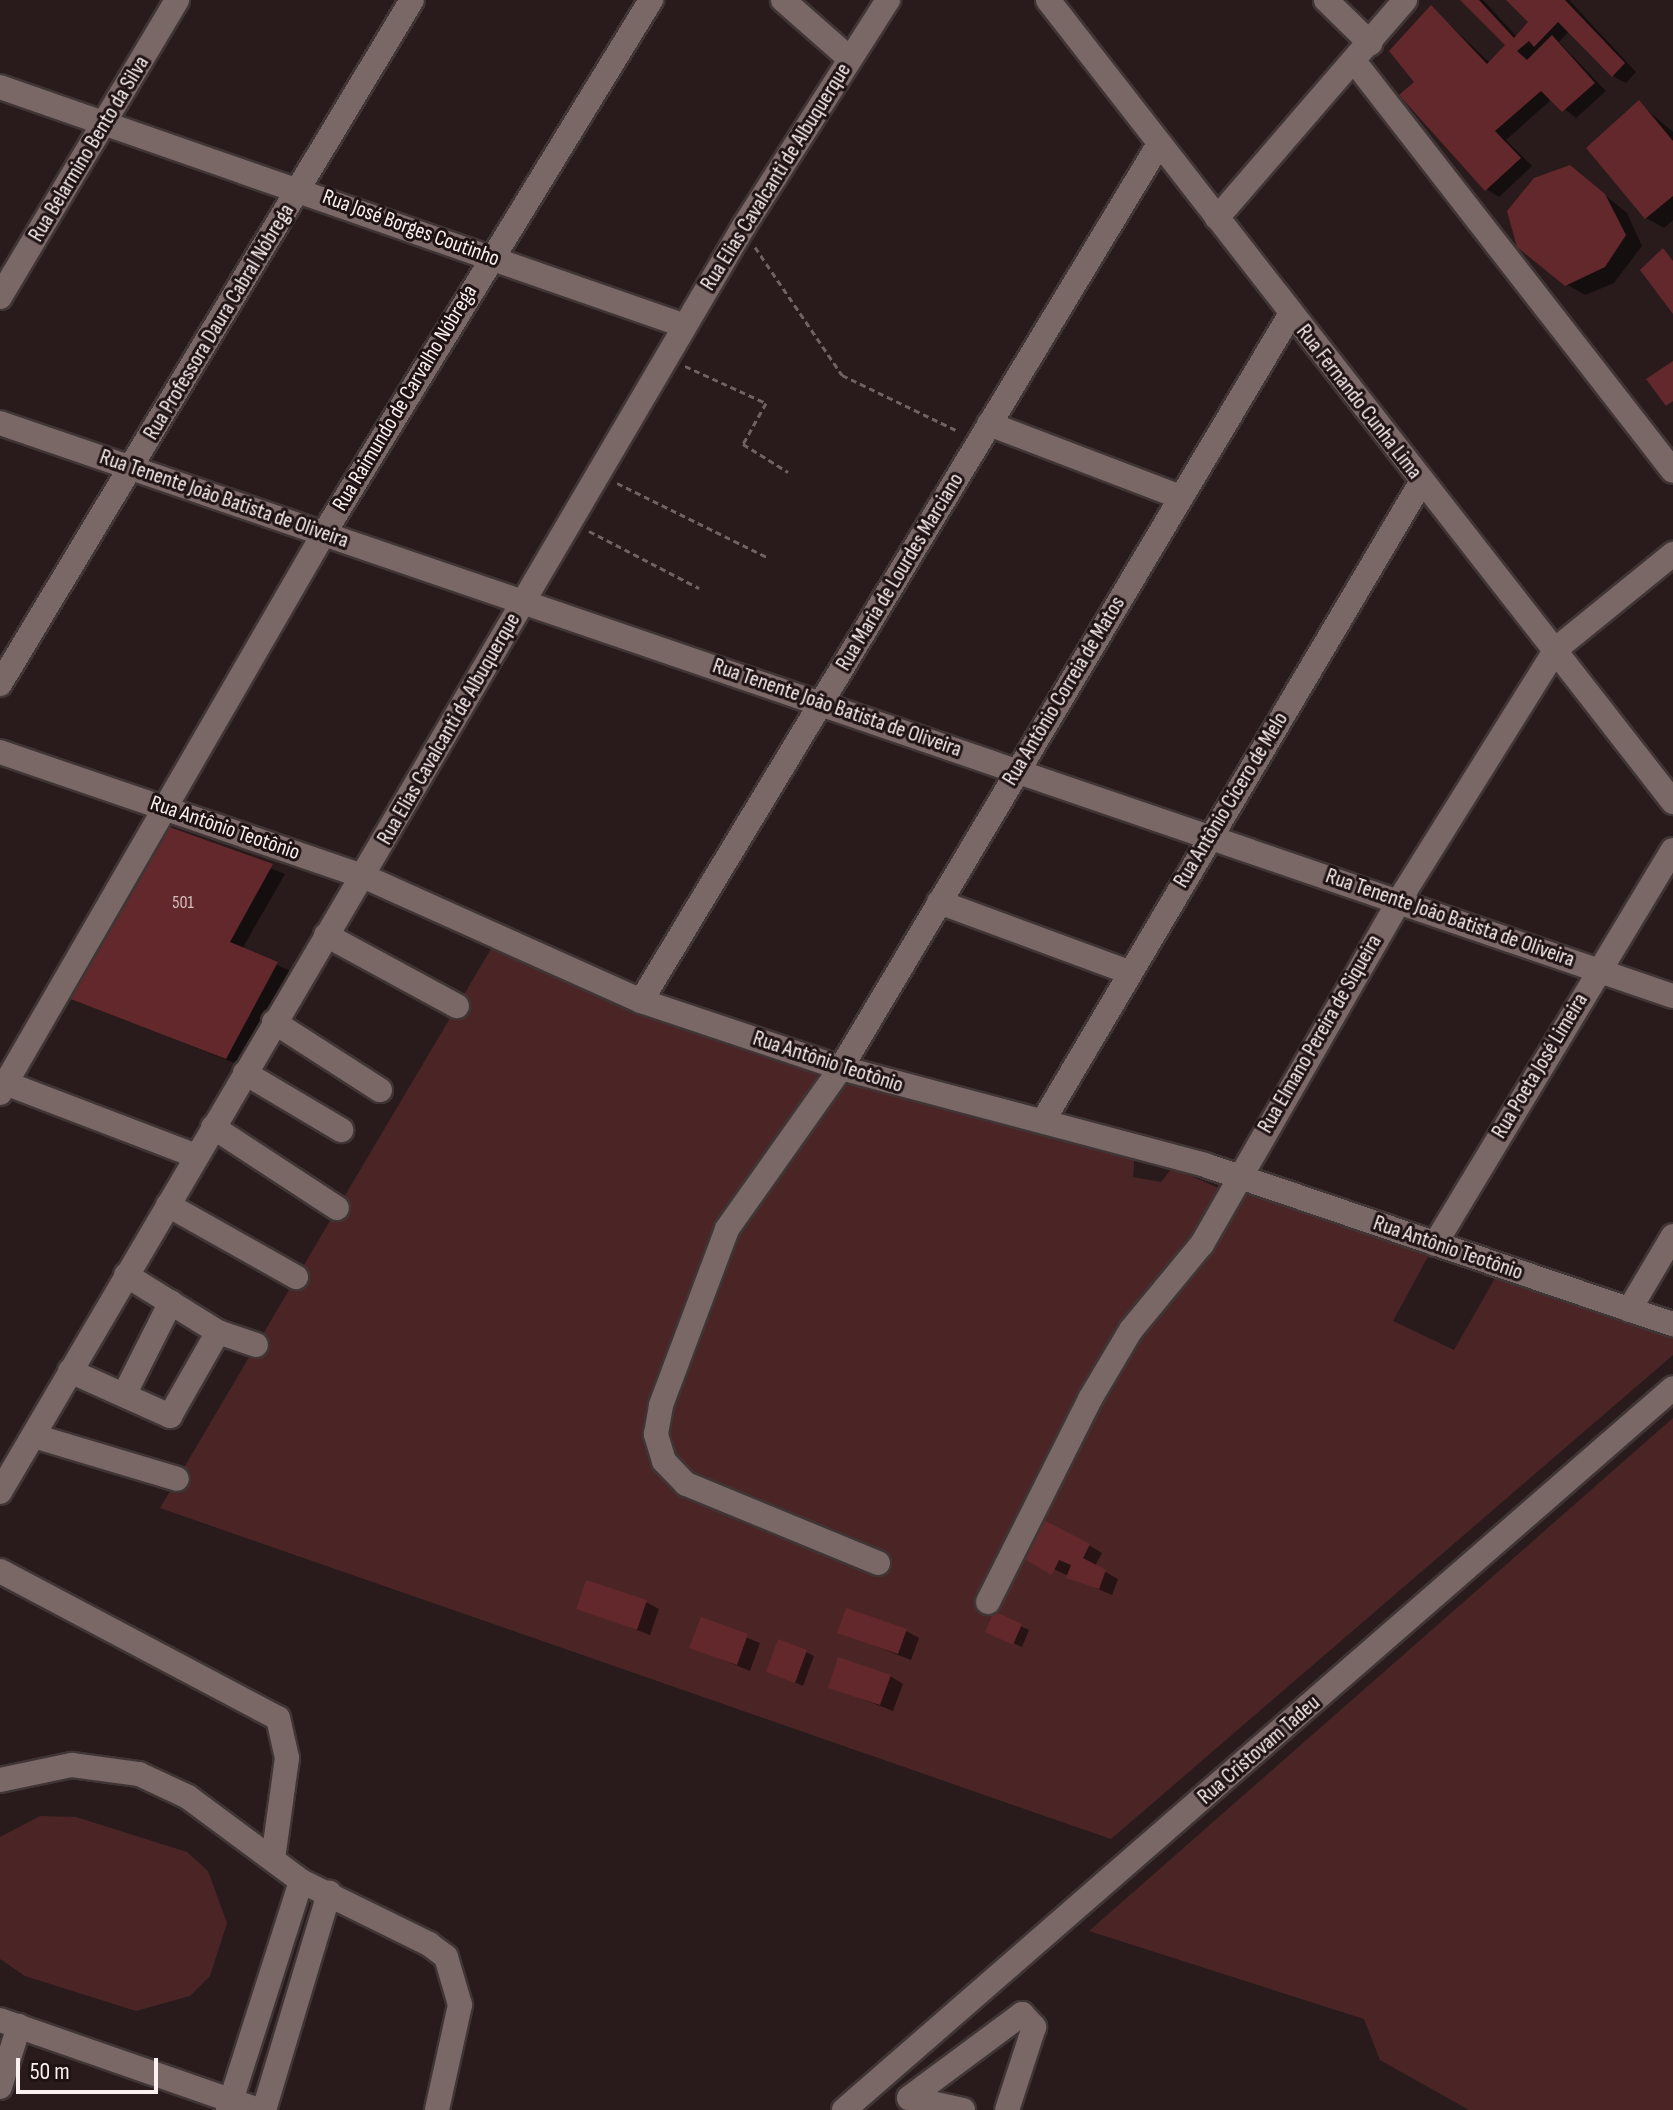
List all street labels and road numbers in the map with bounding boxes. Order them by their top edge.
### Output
street label: Rua Belarmino Bento da Silva [23,51,155,247]
street label: Rua Elias Cavalcanti de Albuquerque [695,58,857,296]
street label: Rua José Borges Coutinho [319,184,503,272]
street label: Rua Professora Daura Cabral Nóbrega [138,199,300,445]
street label: Rua Raimundo de Carvalho Nóbrega [327,280,483,516]
street label: Rua Fernando Cunha Lima [1290,319,1428,485]
street label: Rua Tenente João Batista de Oliveira [96,444,352,554]
street label: Rua Maria de Lourdes Marciano [831,468,969,676]
street label: Rua Antônio Correia de Matos [997,592,1131,790]
street label: Rua Elias Cavalcanti de Albuquerque [372,608,526,850]
street label: Rua Tenente João Batista de Oliveira [709,653,965,763]
street label: Rua Antônio Cícero de Melo [1168,707,1294,893]
street label: Rua Antônio Teotônio [147,790,303,866]
street label: Rua Tenente João Batista de Oliveira [1322,863,1578,973]
street label: Rua Elmano Pereira de Siqueira [1252,930,1388,1138]
street label: Rua Poeta José Limeira [1486,989,1594,1143]
street label: Rua Antônio Teotônio [750,1025,906,1099]
street label: Rua Antônio Teotônio [1370,1210,1526,1286]
street label: Rua Cristovam Tadeu [1193,1690,1325,1810]

